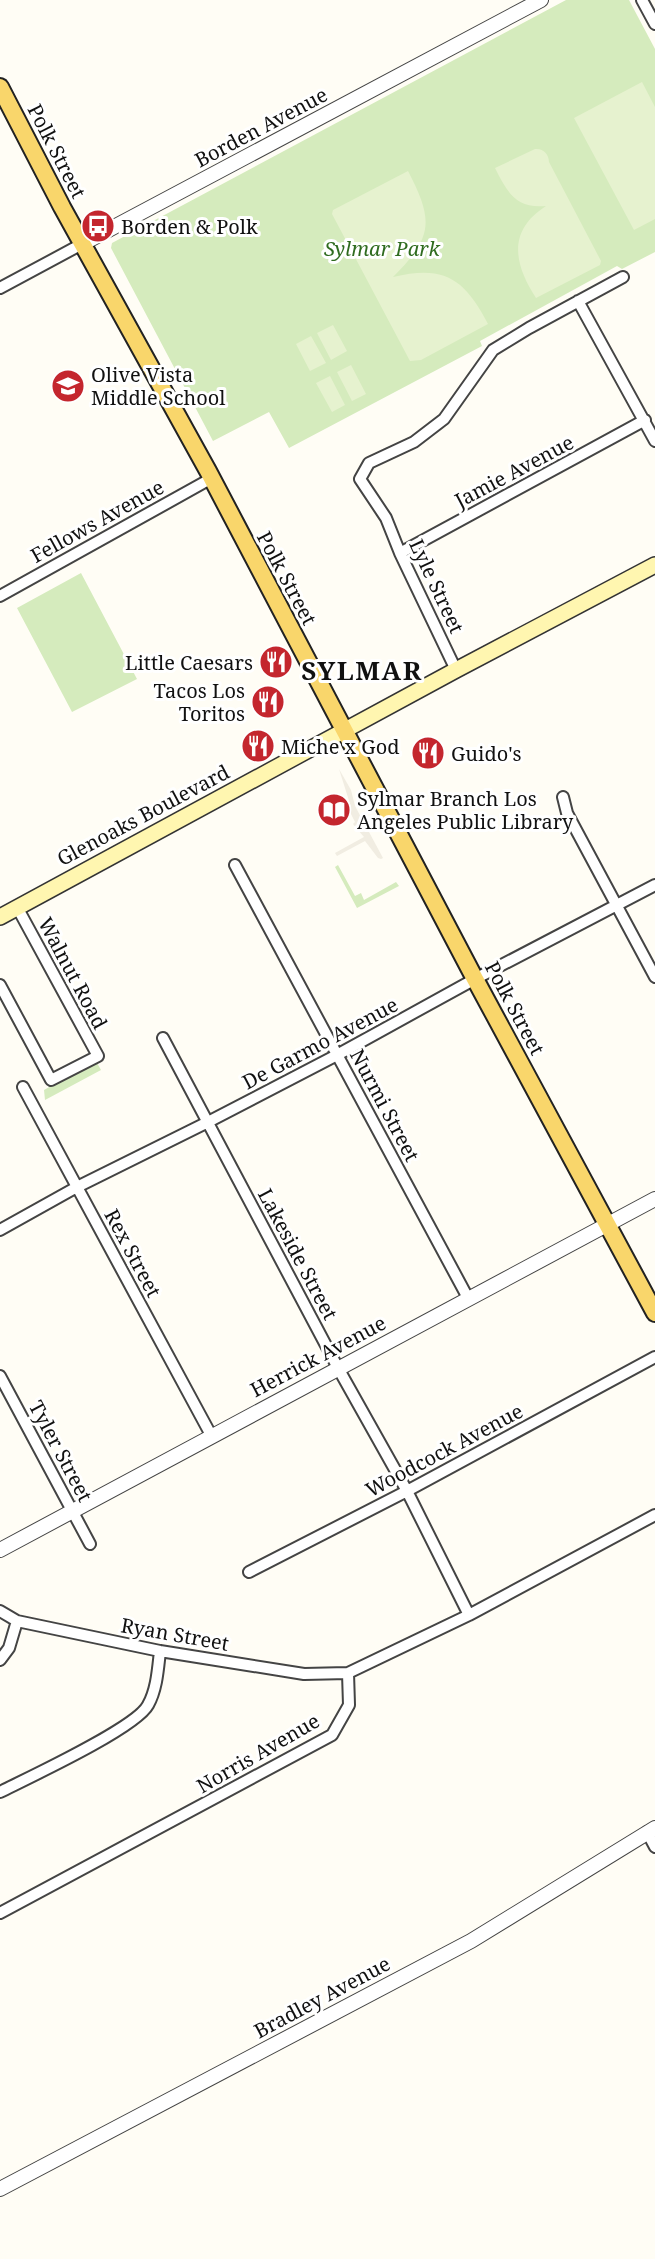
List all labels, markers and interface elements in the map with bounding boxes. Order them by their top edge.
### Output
street label: Borden Avenue [190,81,332,173]
street label: Polk Street [22,99,92,203]
bus stop icon: Borden & Polk [80,208,116,244]
place label: Borden & Polk [121,213,258,240]
park label: Sylmar Park [324,235,441,262]
place label: Olive Vista Middle School [91,361,226,411]
school or university icon: Olive Vista Middle School [50,368,86,404]
street label: Jamie Avenue [449,428,578,514]
street label: Fellows Avenue [25,473,169,569]
street label: Polk Street [251,526,323,630]
street label: Lyle Street [403,535,471,637]
restaurant icon: Little Caesars [258,644,294,680]
place label: Little Caesars [125,649,253,676]
district label: SYLMAR [301,652,423,688]
place label: Tacos Los Toritos [153,677,245,727]
restaurant icon: Tacos Los Toritos [250,684,286,720]
restaurant icon: Miche x God [240,728,276,764]
place label: Miche x God [281,733,399,760]
restaurant icon: Guido's [410,735,446,771]
place label: Guido's [451,740,522,767]
street label: Glenoaks Boulevard [52,758,234,872]
place label: Sylmar Branch Los Angeles Public Library [357,785,574,835]
library icon: Sylmar Branch Los Angeles Public Library [316,792,352,828]
street label: Walnut Road [32,912,114,1034]
street label: Polk Street [479,956,551,1060]
street label: De Garmo Avenue [237,991,403,1095]
street label: Nurmi Street [344,1044,426,1166]
street label: Lakeside Street [252,1184,344,1324]
street label: Rex Street [98,1204,168,1302]
street label: Herrick Avenue [245,1309,391,1403]
street label: Tyler Street [23,1396,99,1506]
street label: Woodcock Avenue [361,1397,527,1503]
street label: Ryan Street [119,1611,231,1657]
street label: Norris Avenue [192,1707,324,1799]
street label: Bradley Avenue [249,1950,395,2044]

